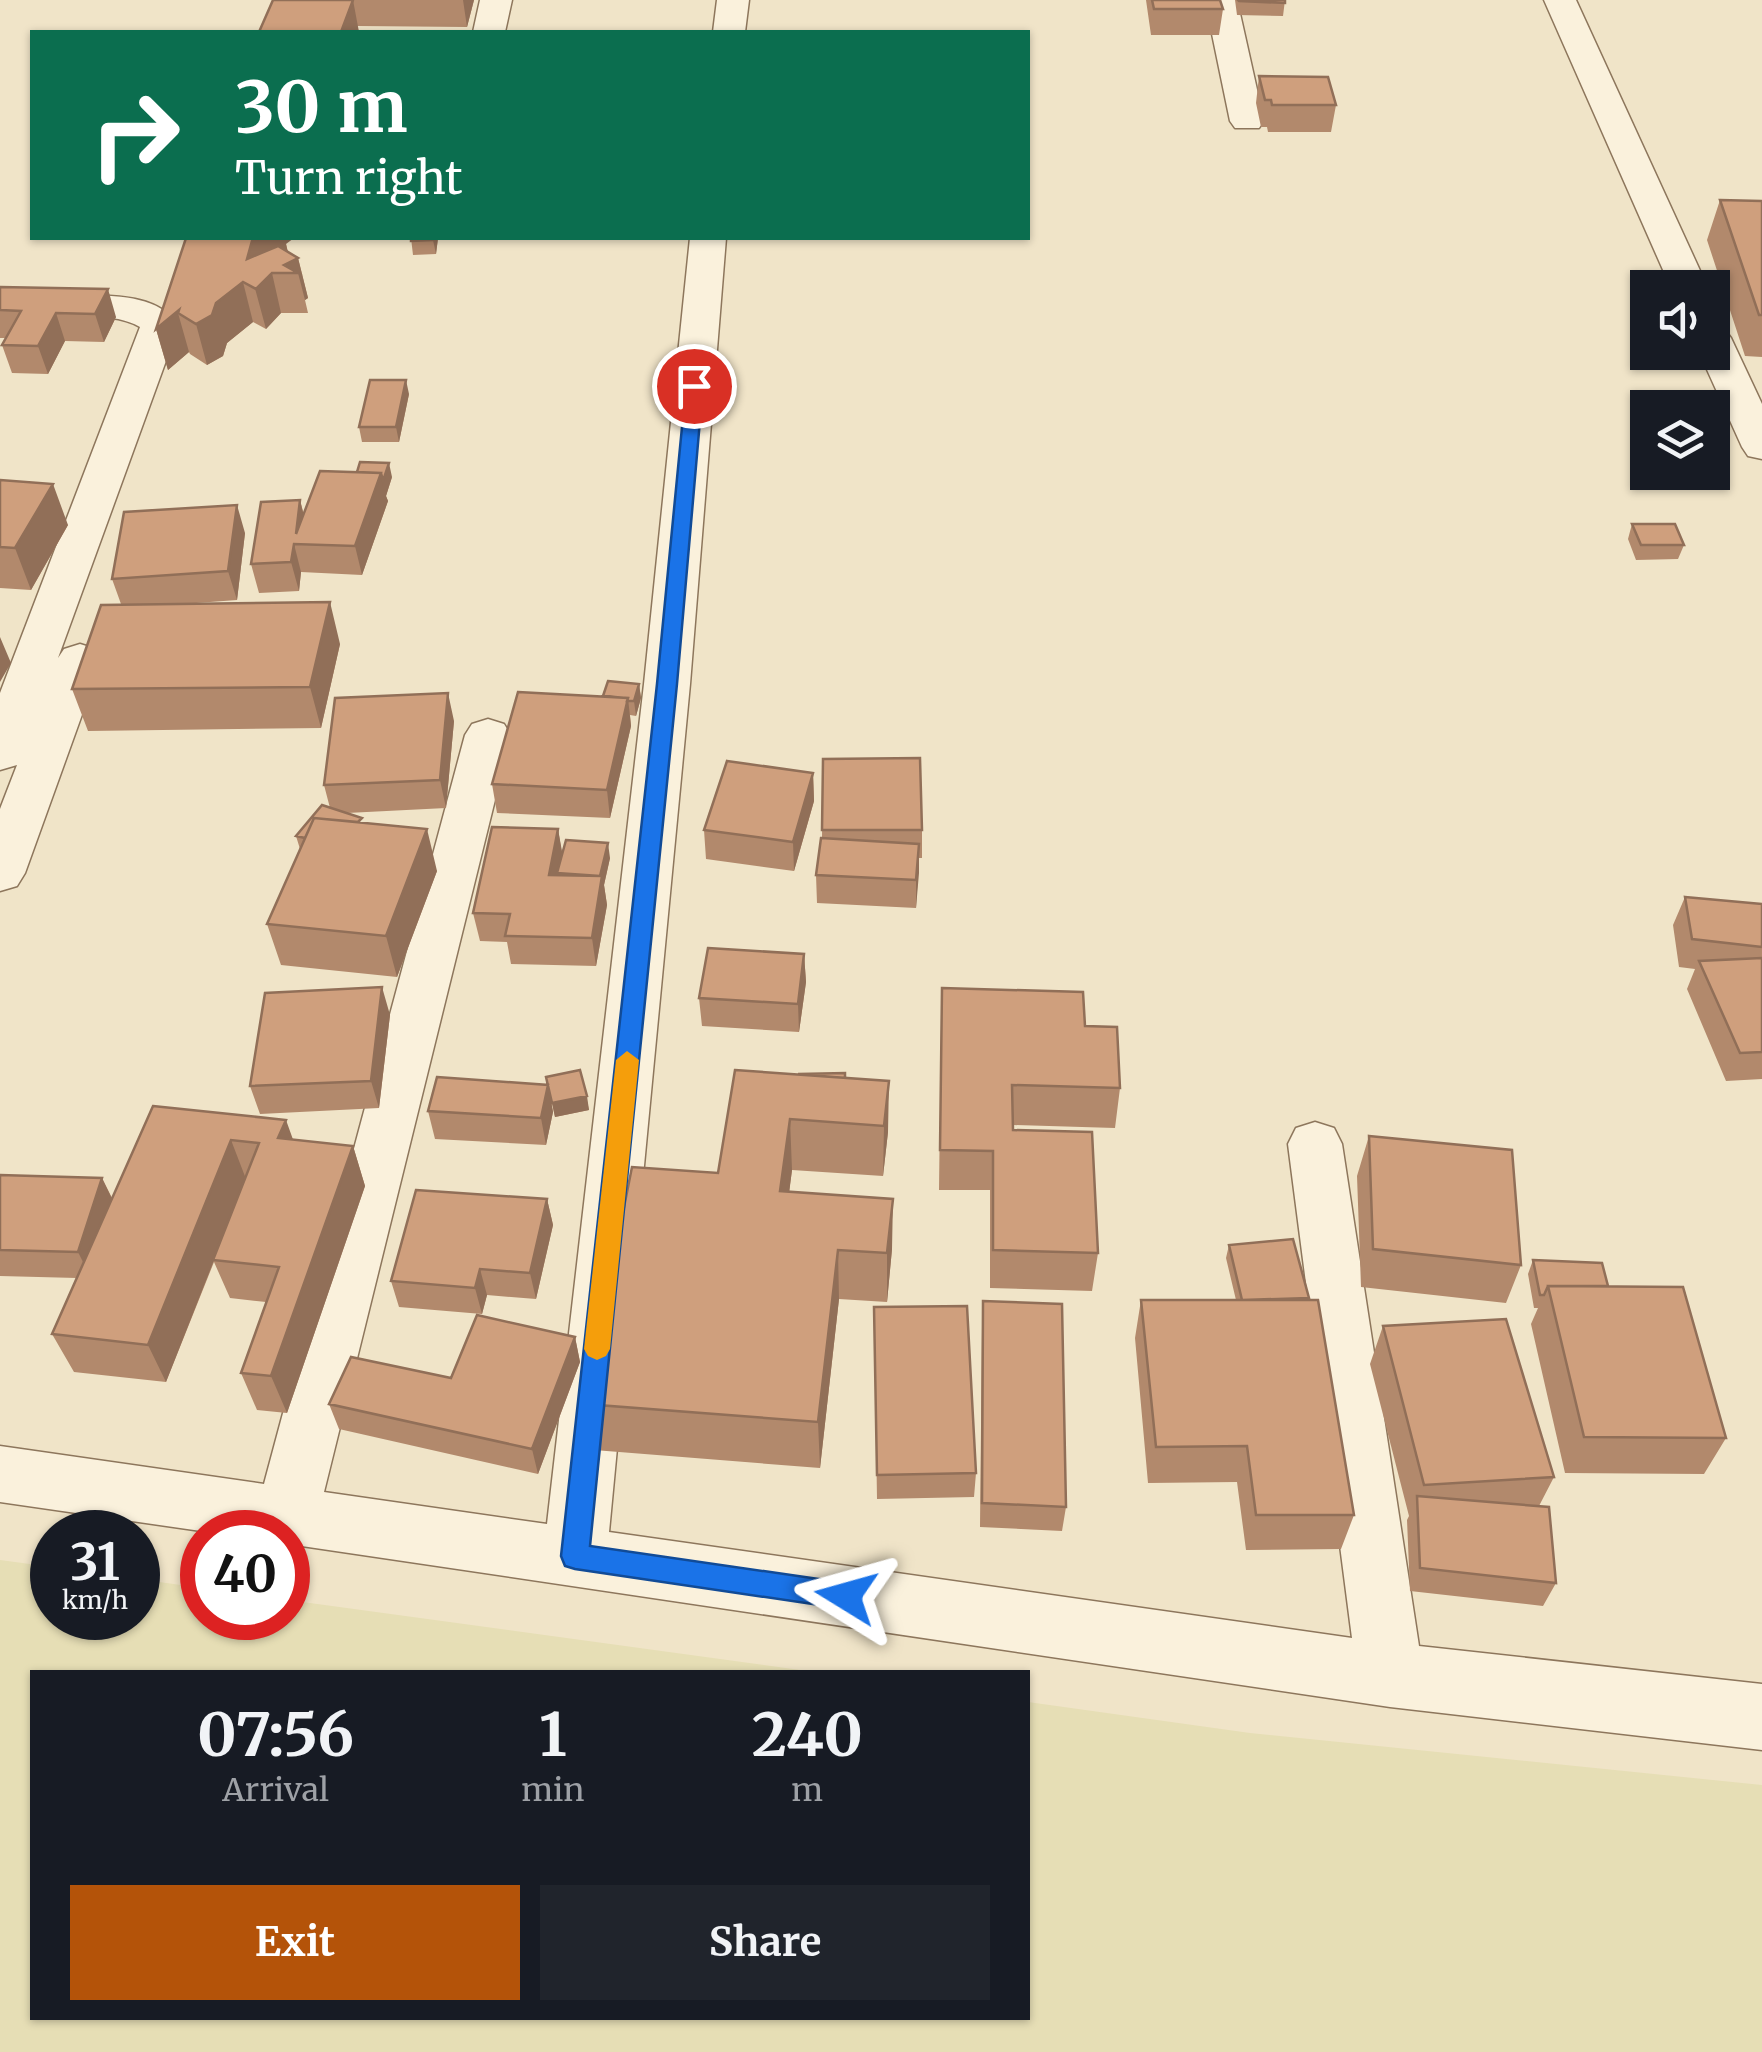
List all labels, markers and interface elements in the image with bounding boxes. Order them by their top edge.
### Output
text: 30 m [235,63,408,151]
icon: right [70,70,200,200]
text: Turn right [235,150,463,206]
map controls [1630,270,1730,490]
button: sound [1630,270,1730,370]
pin [652,344,737,429]
icon: arrive [667,359,722,414]
button: layers [1630,390,1730,490]
speed limit sign: 40 [180,1510,310,1640]
text: 31 [70,1531,120,1594]
position arrow [794,1544,898,1648]
text: km/h [62,1584,128,1616]
text: 07:56 [197,1697,354,1772]
text: 1 [539,1697,567,1772]
text: 240 [752,1697,863,1772]
text: Arrival [222,1770,329,1810]
text: min [521,1770,585,1810]
text: m [791,1770,823,1810]
button: Exit [70,1885,520,2000]
button: Share [540,1885,990,2000]

